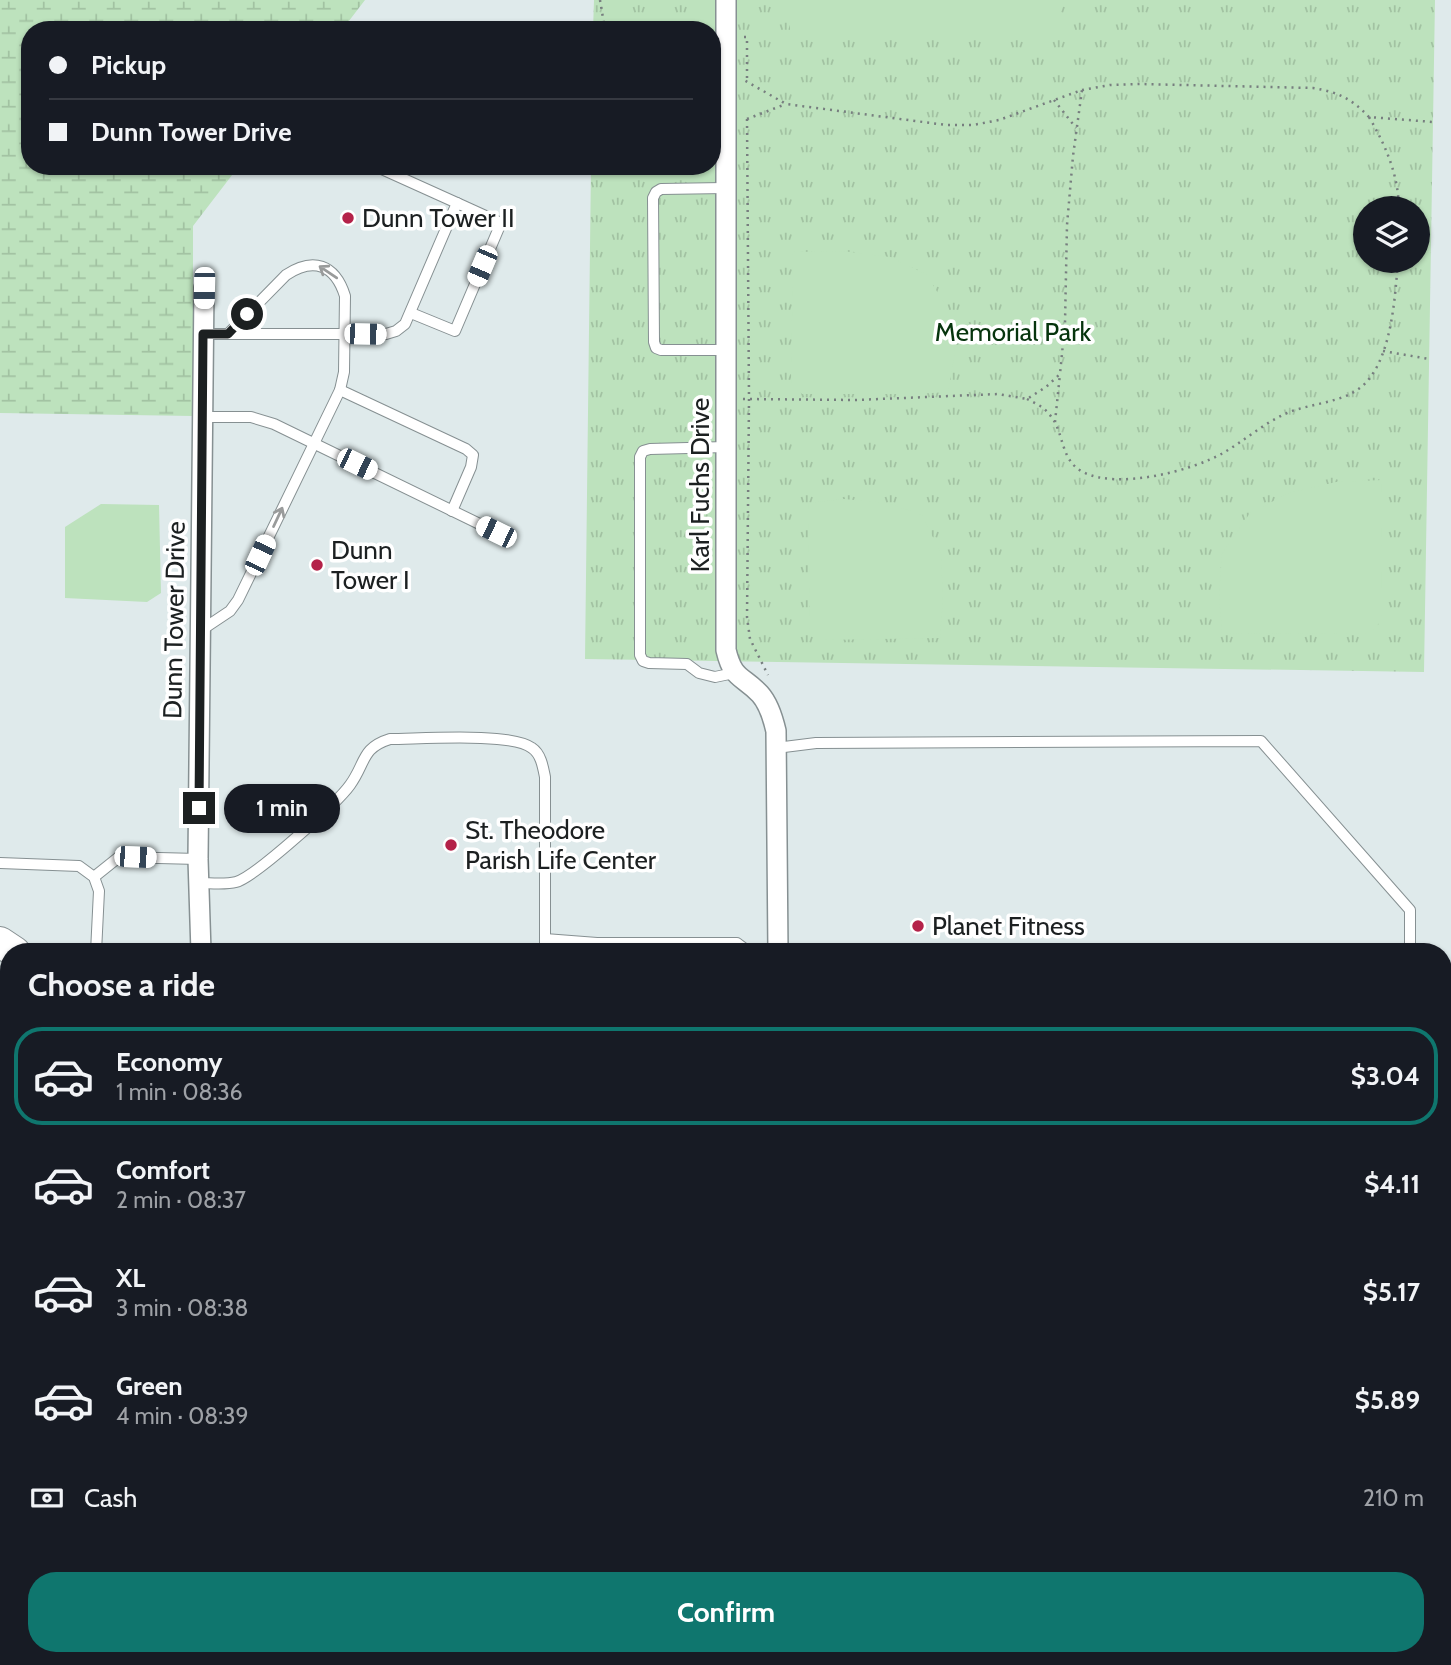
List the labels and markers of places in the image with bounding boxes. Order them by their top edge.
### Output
place label: Dunn Tower II [362,202,515,234]
marker: Dunn Tower II [340,210,356,226]
place label: Dunn Tower I [331,534,410,596]
marker: Dunn Tower I [309,557,325,573]
place label: St. Theodore Parish Life Center [465,814,657,876]
marker: St. Theodore Parish Life Center [443,837,459,853]
place label: Planet Fitness [932,910,1085,942]
marker: Planet Fitness [910,918,926,934]

